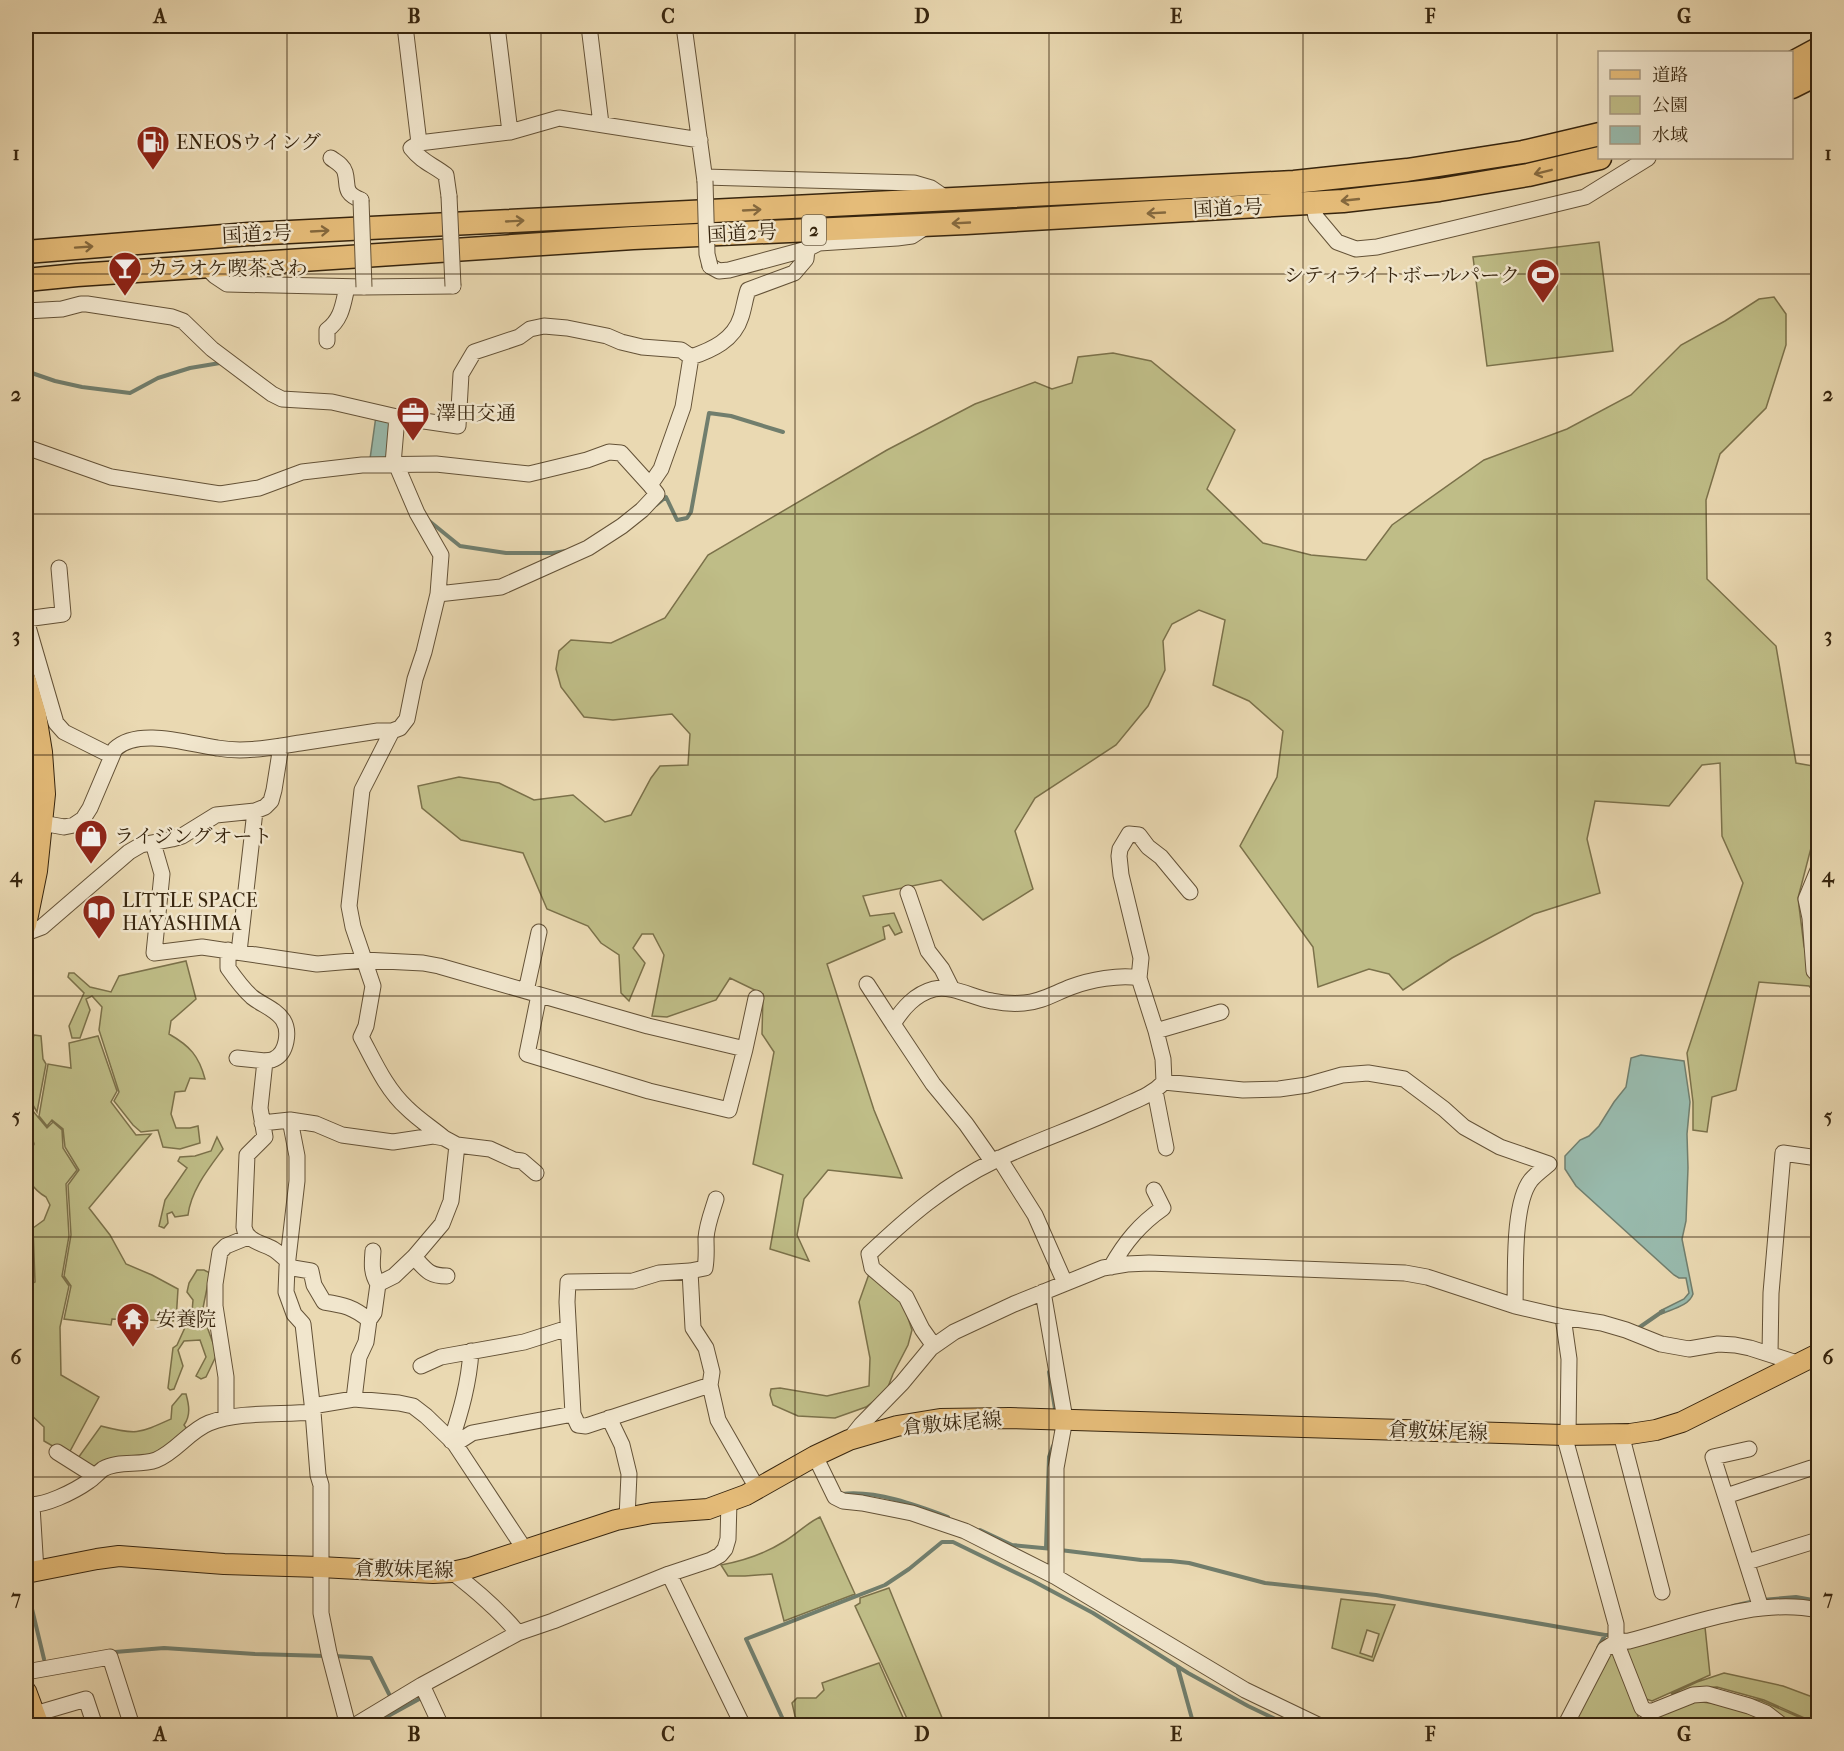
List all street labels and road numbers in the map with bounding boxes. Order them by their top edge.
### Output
street label: 国道2号 [1192,195,1264,222]
road number: 2 [802,215,826,245]
street label: 国道2号 [706,220,778,247]
street label: 国道2号 [221,221,293,248]
street label: 倉敷妹尾線 [901,1408,1003,1439]
street label: 倉敷妹尾線 [1388,1418,1488,1445]
street label: 倉敷妹尾線 [354,1557,454,1582]

